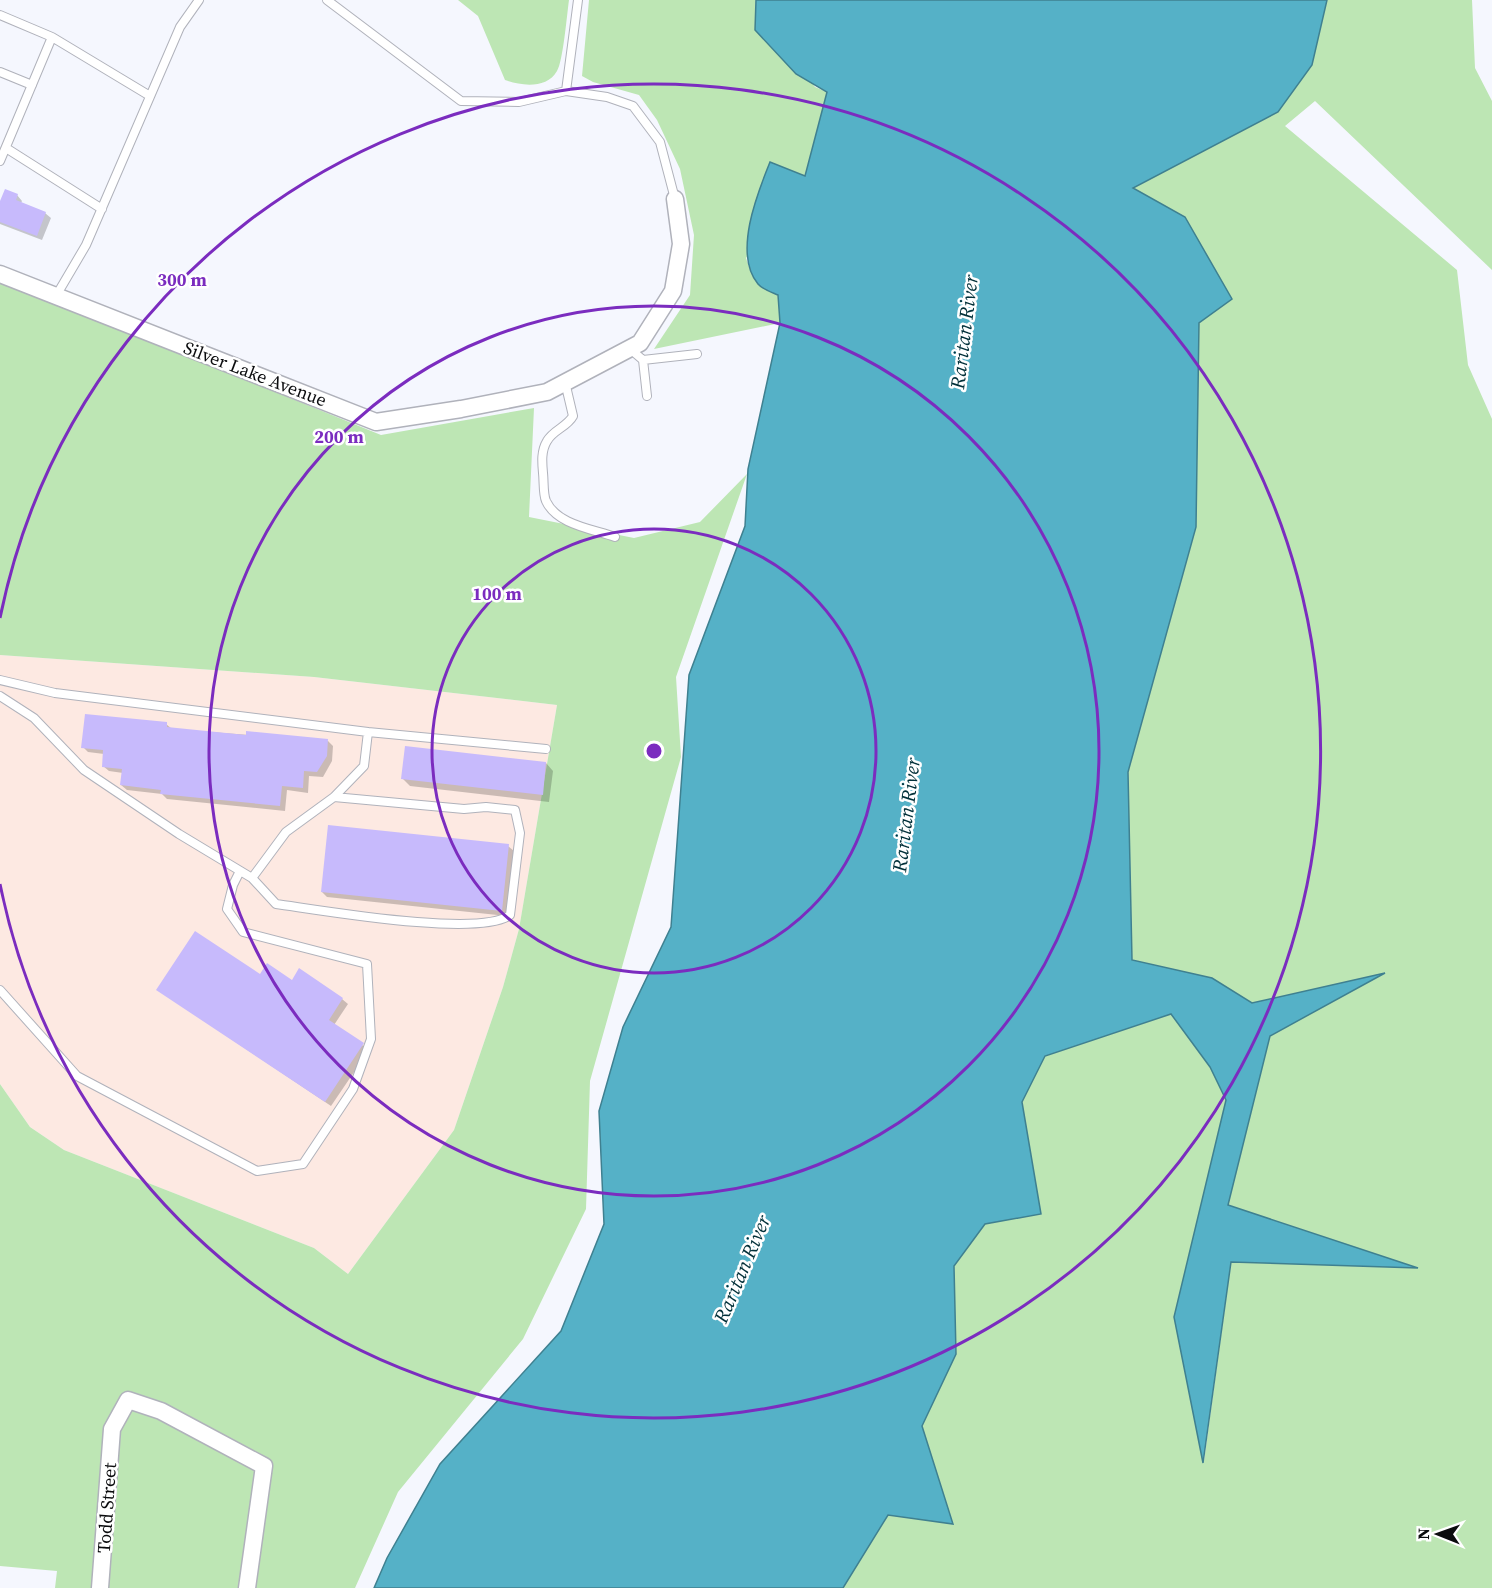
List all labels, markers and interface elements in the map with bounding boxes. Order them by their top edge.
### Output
text: 300 m [157,267,207,292]
water label: Raritan River [943,272,985,392]
street label: Silver Lake Avenue [180,335,330,412]
text: 200 m [314,424,364,449]
text: 100 m [472,581,522,606]
centre of rings [644,741,664,761]
water label: Raritan River [885,755,927,875]
water label: Raritan River [706,1210,778,1328]
street label: Todd Street [91,1462,122,1554]
north arrow [1408,1504,1468,1564]
text: N [1412,1527,1434,1540]

